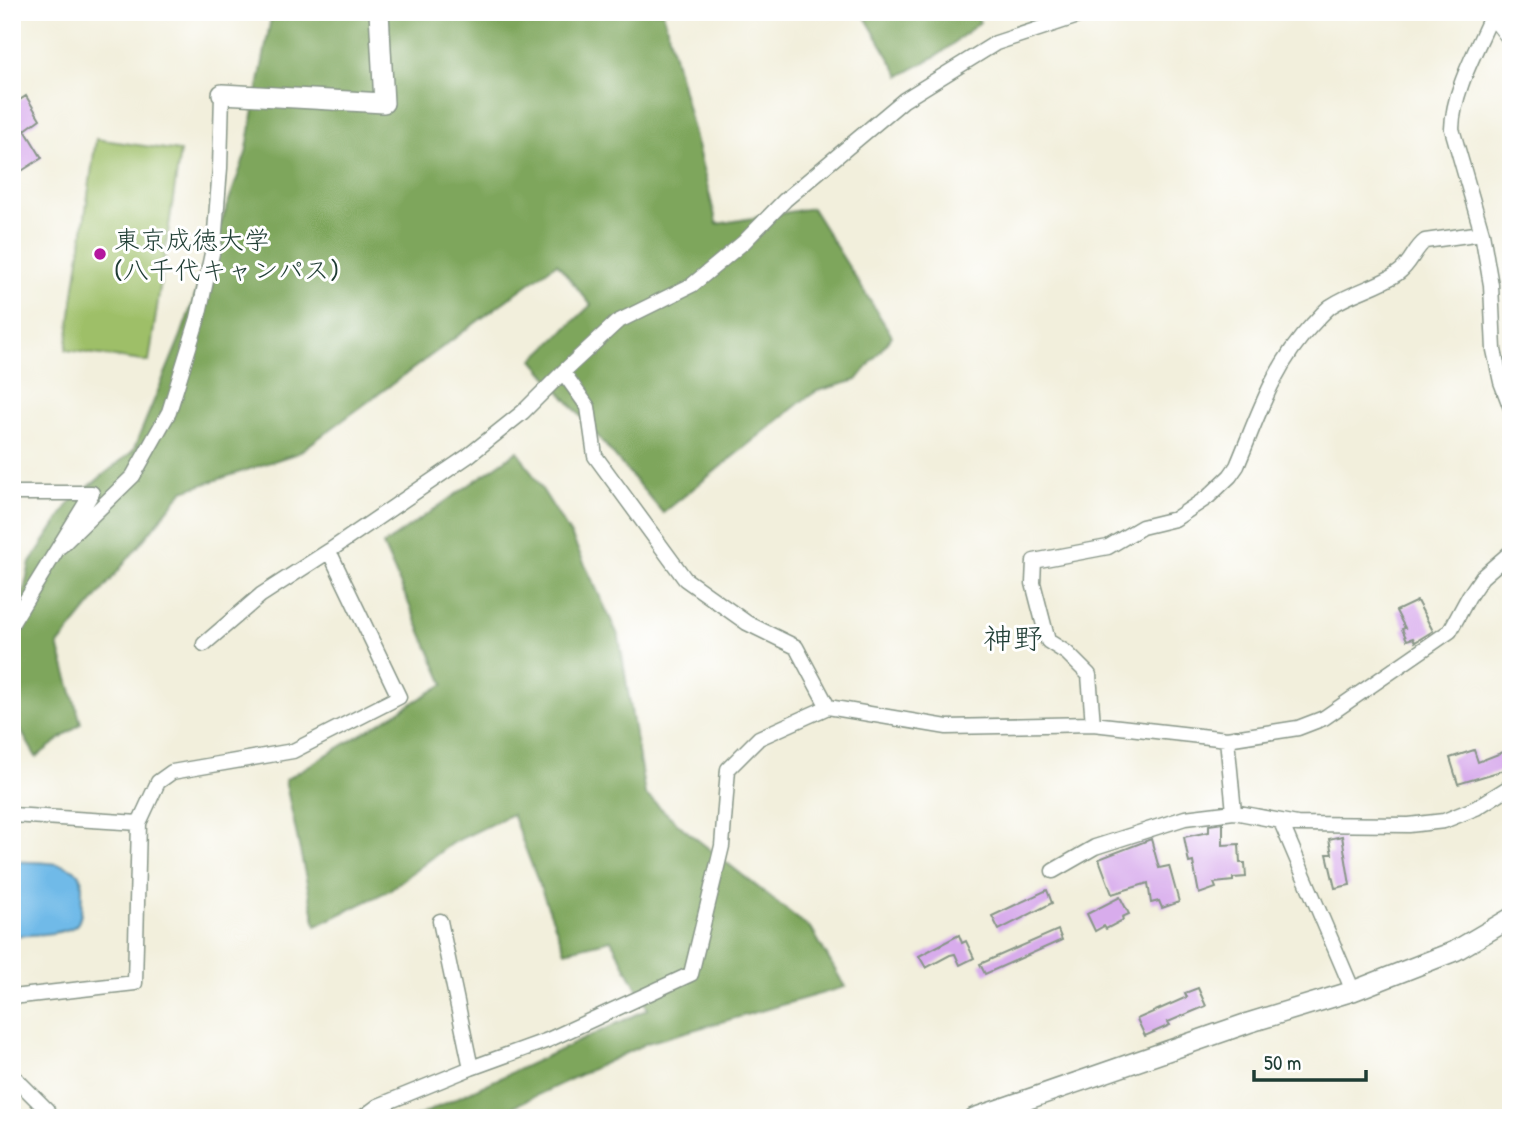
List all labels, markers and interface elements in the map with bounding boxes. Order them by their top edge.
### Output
place label: 東京成徳大学 (八千代キャンパス) [114,222,339,287]
marker: 東京成徳大学 (八千代キャンパス) [92,246,108,262]
district label: 神野 [983,618,1043,658]
scale bar [1254,1039,1366,1083]
text: 50 m [1264,1048,1301,1077]

